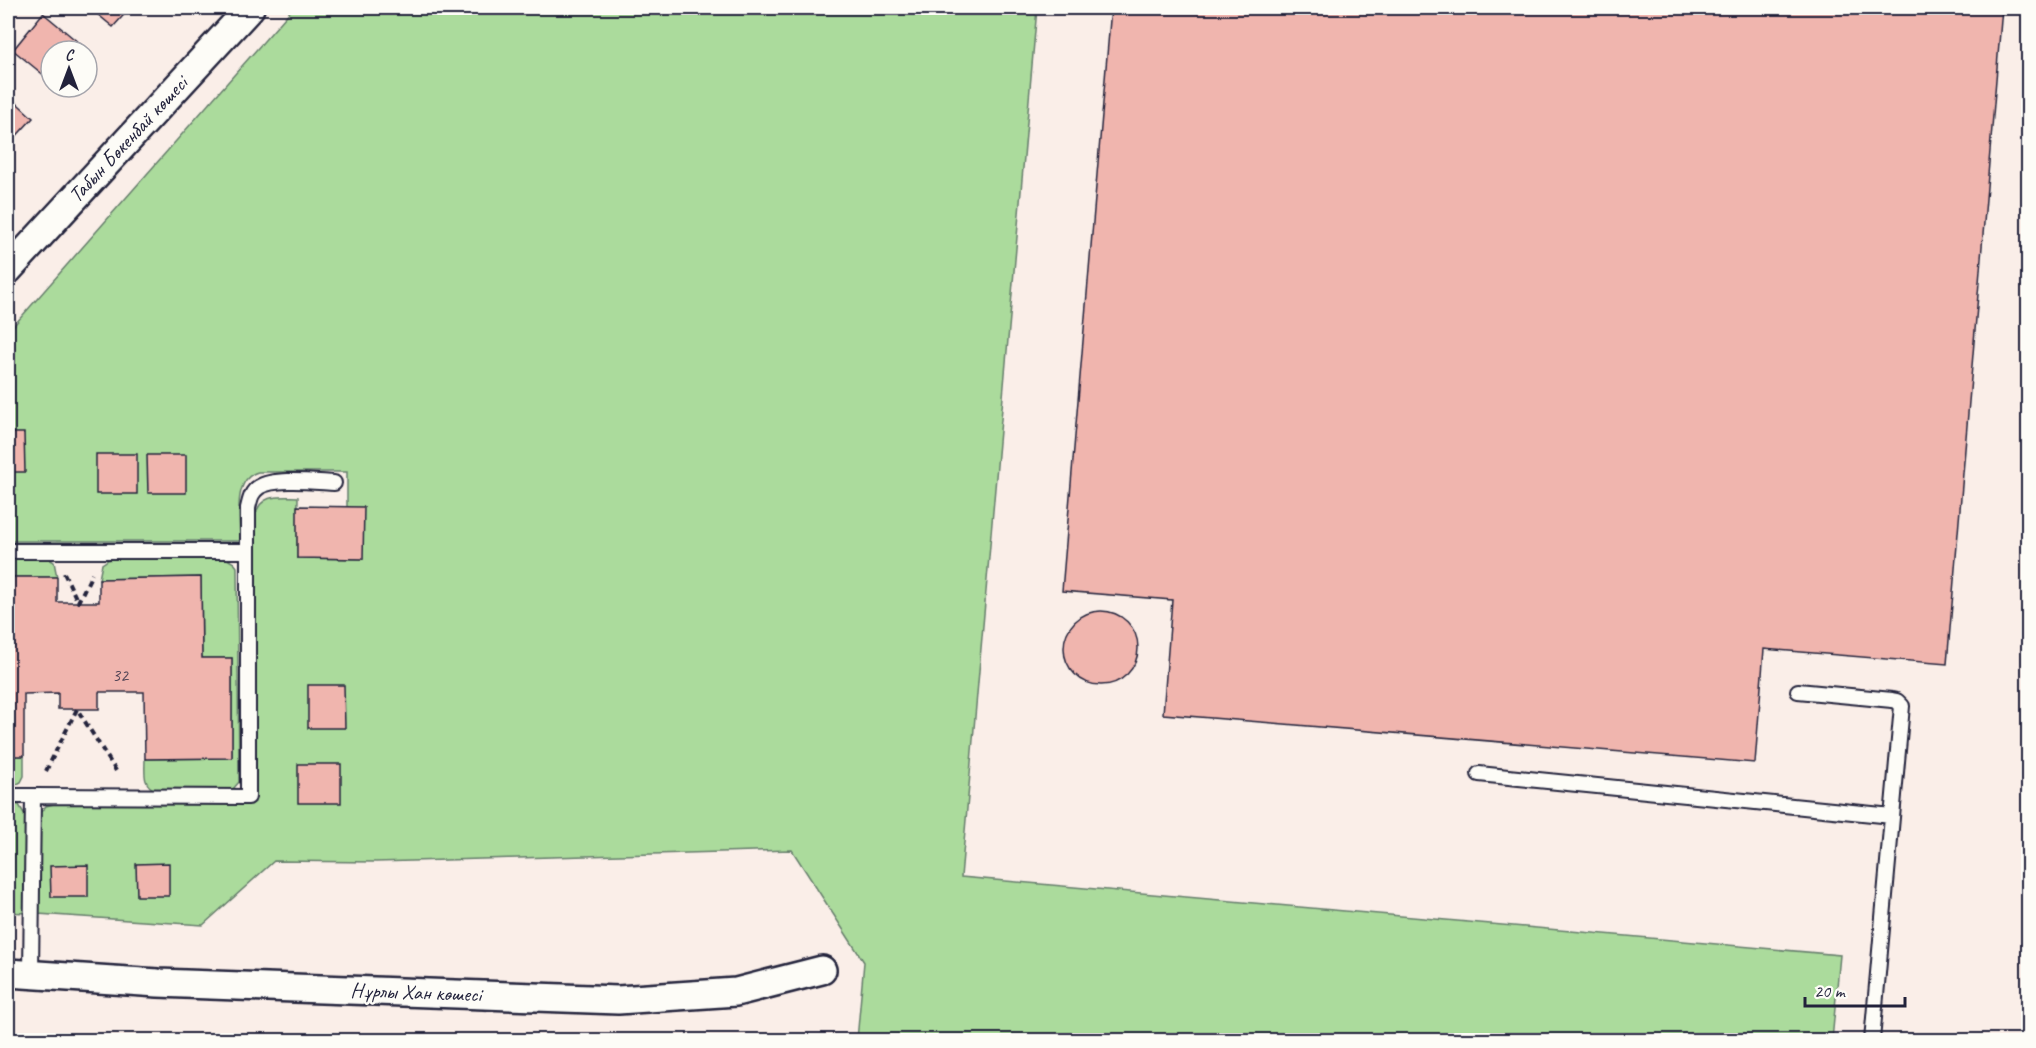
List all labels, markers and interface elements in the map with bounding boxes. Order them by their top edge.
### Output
north arrow [39,39,99,99]
text: С [65,45,75,65]
street label: Табын Бөкенбай көшесі [63,68,195,207]
house number: 32 [112,664,130,686]
scale bar [1805,970,1906,1008]
street label: Нұрлы Хан көшесі [350,977,485,1007]
text: 20 m [1814,980,1847,1002]

